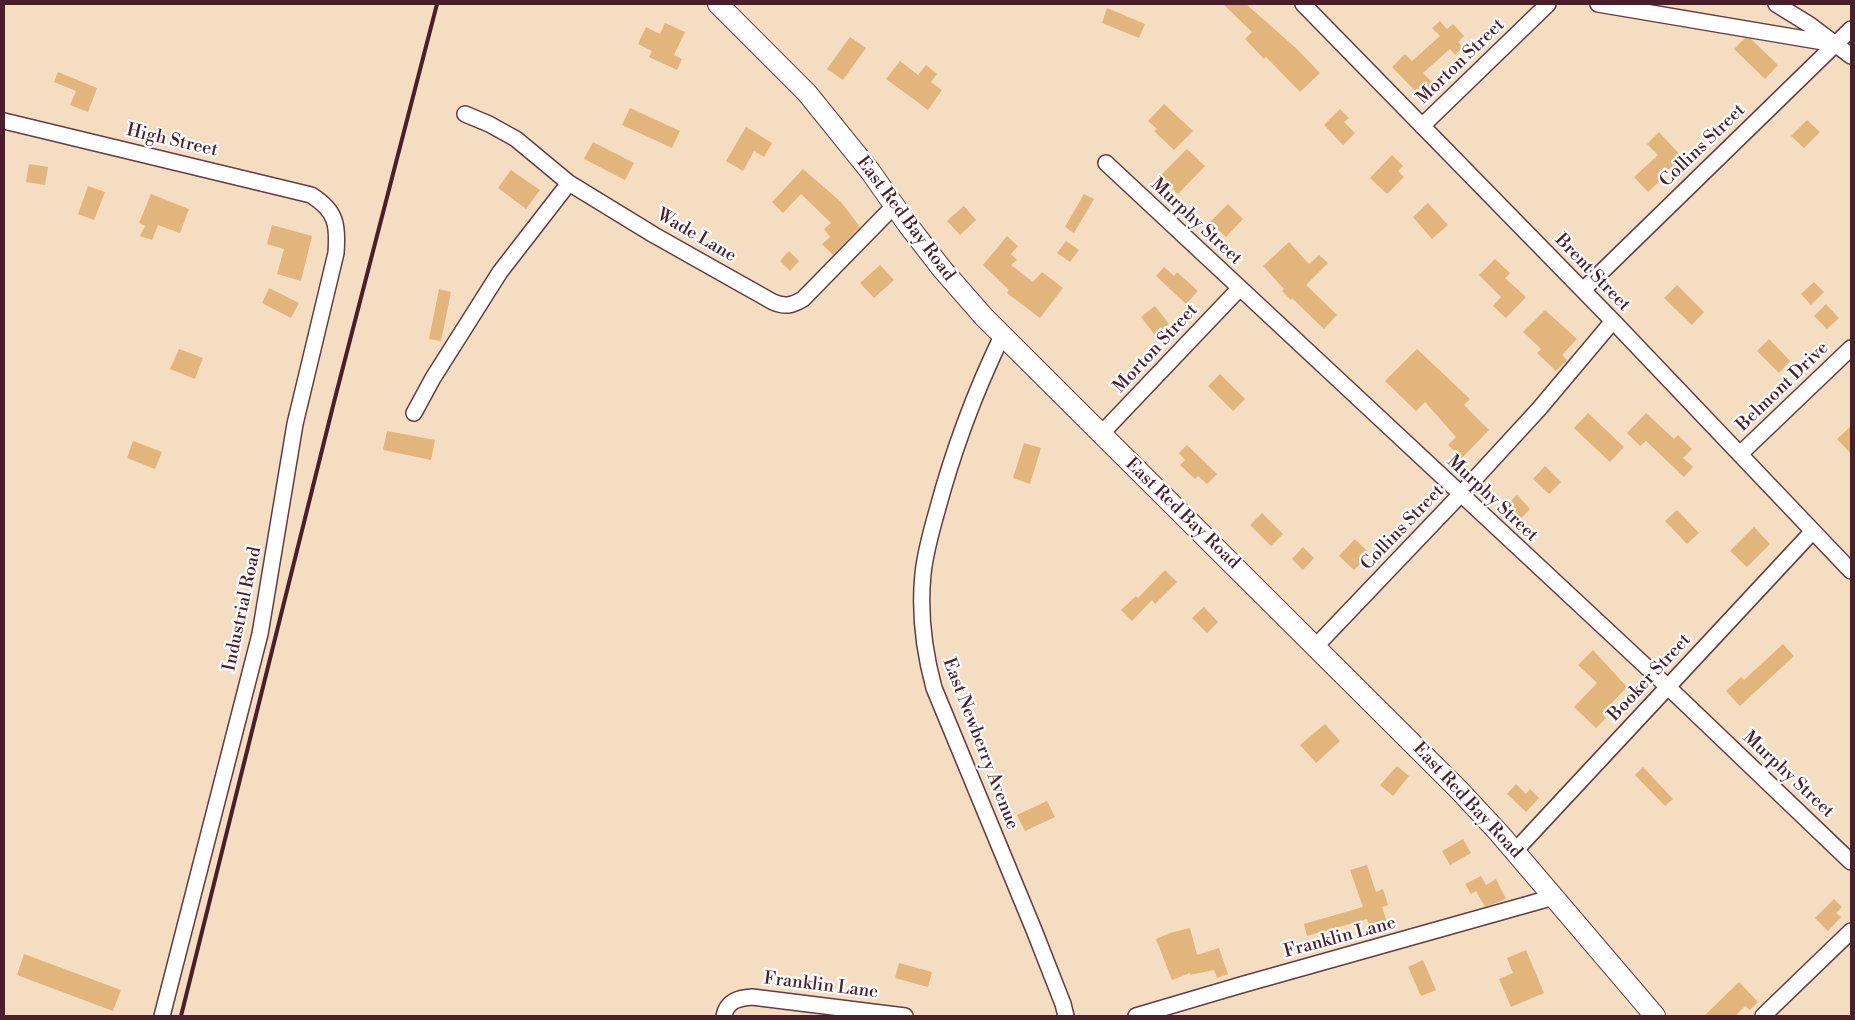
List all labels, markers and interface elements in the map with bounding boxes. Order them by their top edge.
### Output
street label: Morton Street [1413,15,1509,109]
street label: Collins Street [1656,100,1750,192]
street label: High Street [124,120,220,162]
street label: East Red Bay Road [851,152,959,286]
street label: Murphy Street [1146,174,1246,270]
street label: Wade Lane [652,205,740,267]
street label: Brent Street [1550,230,1634,316]
street label: Morton Street [1109,300,1203,398]
street label: Belmont Drive [1732,338,1834,436]
street label: Murphy Street [1442,451,1542,547]
street label: East Red Bay Road [1120,454,1244,574]
street label: Collins Street [1357,481,1449,575]
street label: Industrial Road [219,545,267,673]
street label: Booker Street [1604,630,1696,726]
street label: East Newberry Avenue [937,655,1023,833]
street label: Murphy Street [1738,727,1838,823]
street label: East Red Bay Road [1408,738,1526,864]
street label: Franklin Lane [1282,913,1398,963]
street label: Franklin Lane [763,968,879,1004]

